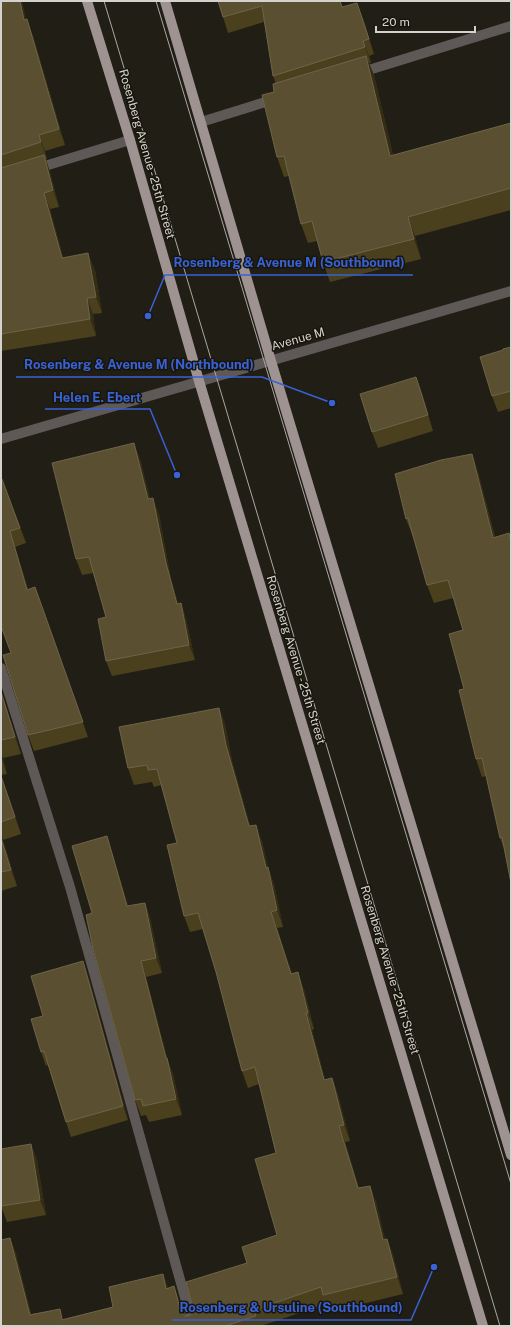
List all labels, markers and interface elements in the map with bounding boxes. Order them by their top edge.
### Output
scale bar [376,8,475,34]
text: 20 m [382,15,410,29]
street label: Rosenberg Avenue - 25th Street [116,68,178,241]
callout: Rosenberg & Avenue M (Southbound) [165,250,413,275]
text: Rosenberg & Avenue M (Southbound) [173,255,405,270]
street label: Avenue M [270,325,326,353]
callout: Rosenberg & Avenue M (Northbound) [16,352,262,377]
text: Rosenberg & Avenue M (Northbound) [24,357,254,372]
callout: Helen E. Ebert [45,384,150,409]
text: Helen E. Ebert [53,390,141,405]
street label: Rosenberg Avenue - 25th Street [264,574,329,746]
street label: Rosenberg Avenue - 25th Street [358,884,423,1056]
callout: Rosenberg & Ursuline (Southbound) [172,1295,411,1320]
text: Rosenberg & Ursuline (Southbound) [179,1300,403,1315]

